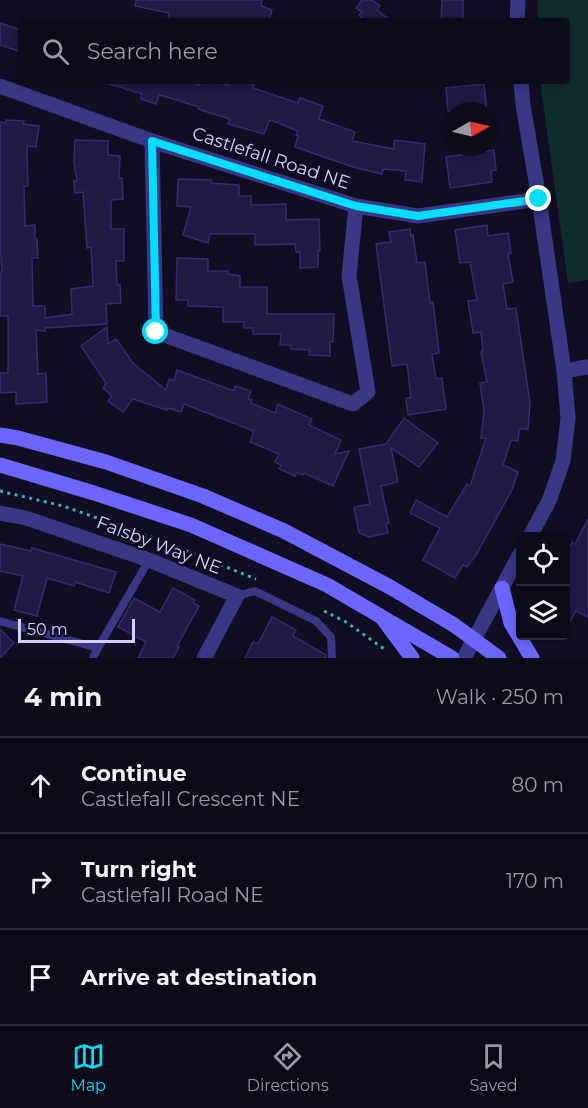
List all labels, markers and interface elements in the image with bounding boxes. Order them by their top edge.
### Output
search box [18,18,570,84]
icon: search [39,35,72,68]
text: Search here [87,38,218,65]
north arrow [444,102,498,156]
street label: Castlefall Road NE [189,122,353,194]
route end [525,185,551,211]
route start [142,318,168,344]
street label: Falsby Way NE [93,511,225,579]
map controls [516,532,570,640]
button: locate [516,532,570,586]
button: layers [516,586,570,640]
scale bar [18,616,135,644]
text: 50 m [27,620,68,639]
text: 4 min [24,681,102,713]
text: Walk · 250 m [436,685,564,709]
text: Continue [81,760,187,787]
icon: ahead [24,769,57,802]
text: 80 m [512,773,564,797]
text: Castlefall Crescent NE [81,787,300,811]
text: Turn right [81,856,196,883]
icon: right [24,865,57,898]
text: 170 m [506,869,564,893]
text: Castlefall Road NE [81,883,264,907]
icon: arrive [24,961,57,994]
text: Arrive at destination [81,964,317,991]
tab: Map [70,1040,106,1095]
tab: Directions [247,1040,329,1095]
tab: Saved [470,1040,518,1095]

